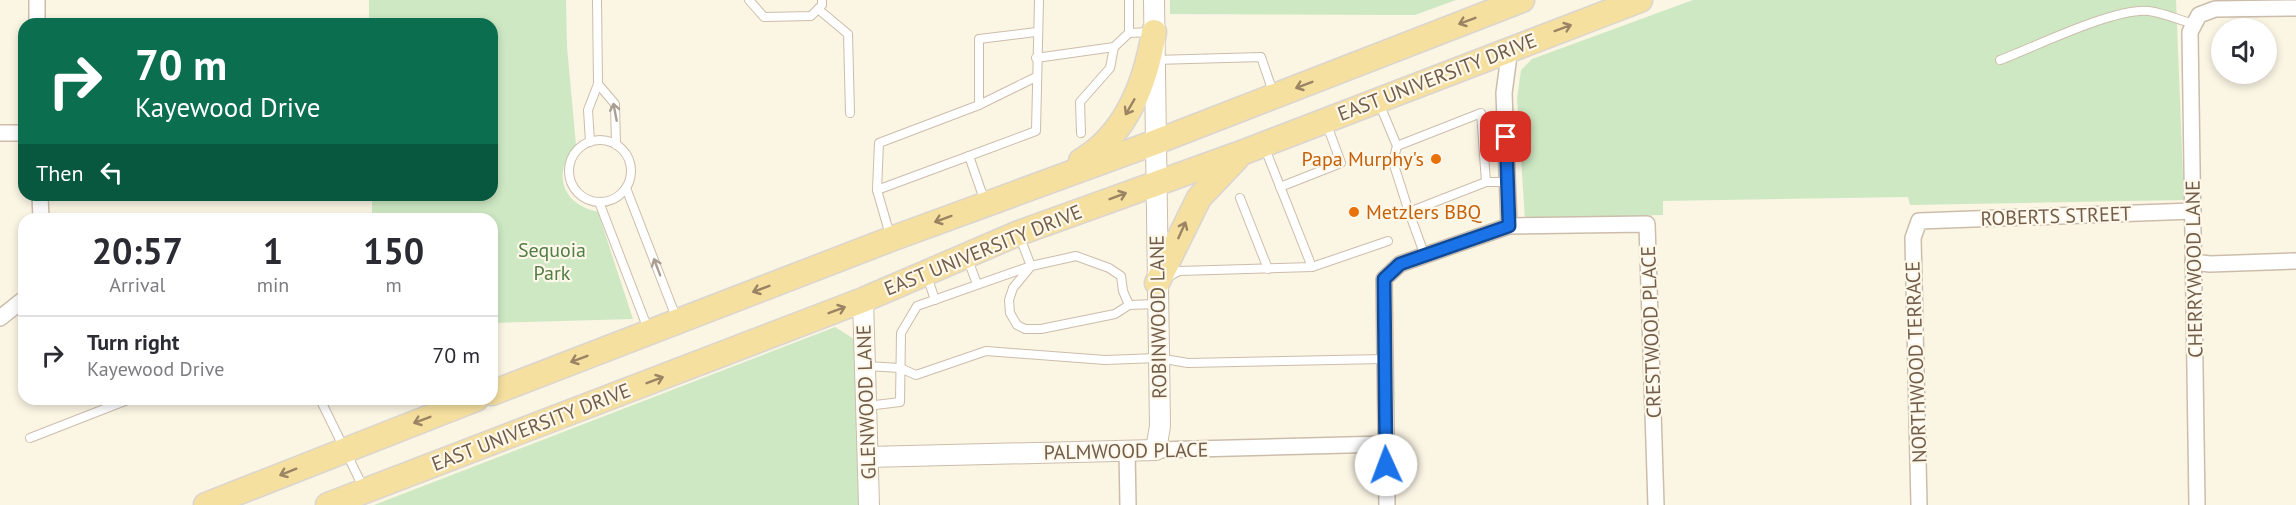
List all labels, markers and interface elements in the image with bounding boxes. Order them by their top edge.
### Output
one-way arrow [1458,16,1477,27]
map controls [2211,18,2277,84]
button: sound [2211,18,2277,84]
one-way arrow [1553,22,1571,33]
street label: EAST UNIVERSITY DRIVE [1334,27,1540,127]
text: 70 m [135,37,227,92]
icon: right [36,42,114,120]
one-way arrow [1296,80,1314,91]
text: Kayewood Drive [135,90,321,124]
one-way arrow [1124,98,1136,115]
one-way arrow [609,103,620,122]
pin [1480,111,1531,162]
icon: arrive [1489,120,1522,153]
place label: Papa Murphy's [1302,146,1424,172]
marker: Papa Murphy's [1429,152,1443,166]
icon: left [95,156,128,189]
text: Then [36,159,83,187]
street label: CHERRYWOOD LANE [2179,180,2209,358]
one-way arrow [1109,189,1127,200]
street label: EAST UNIVERSITY DRIVE [880,198,1086,302]
place label: Metzlers BBQ [1366,199,1483,225]
street label: ROBERTS STREET [1980,200,2132,232]
marker: Metzlers BBQ [1347,205,1361,219]
one-way arrow [934,214,953,225]
one-way arrow [1177,222,1188,240]
text: 20:57 [92,227,183,274]
text: 1 [263,227,283,274]
text: 150 [363,227,424,274]
street label: ROBINWOOD LANE [1144,235,1172,399]
park label: Sequoia Park [518,237,586,286]
street label: CRESTWOOD PLACE [1635,245,1667,419]
one-way arrow [651,258,662,277]
street label: NORTHWOOD TERRACE [1899,261,1933,463]
text: Arrival [109,272,165,298]
text: min [257,272,289,298]
text: m [386,272,402,298]
one-way arrow [752,284,771,295]
one-way arrow [827,304,846,315]
street label: GLENWOOD LANE [850,324,882,480]
text: Turn right [87,328,179,356]
icon: right [36,339,69,372]
text: 70 m [432,341,480,369]
one-way arrow [570,355,589,366]
text: Kayewood Drive [87,356,224,382]
one-way arrow [645,373,664,384]
street label: EAST UNIVERSITY DRIVE [428,377,634,477]
one-way arrow [413,415,431,426]
position arrow [1354,433,1418,497]
street label: PALMWOOD PLACE [1043,437,1209,465]
one-way arrow [280,467,298,478]

